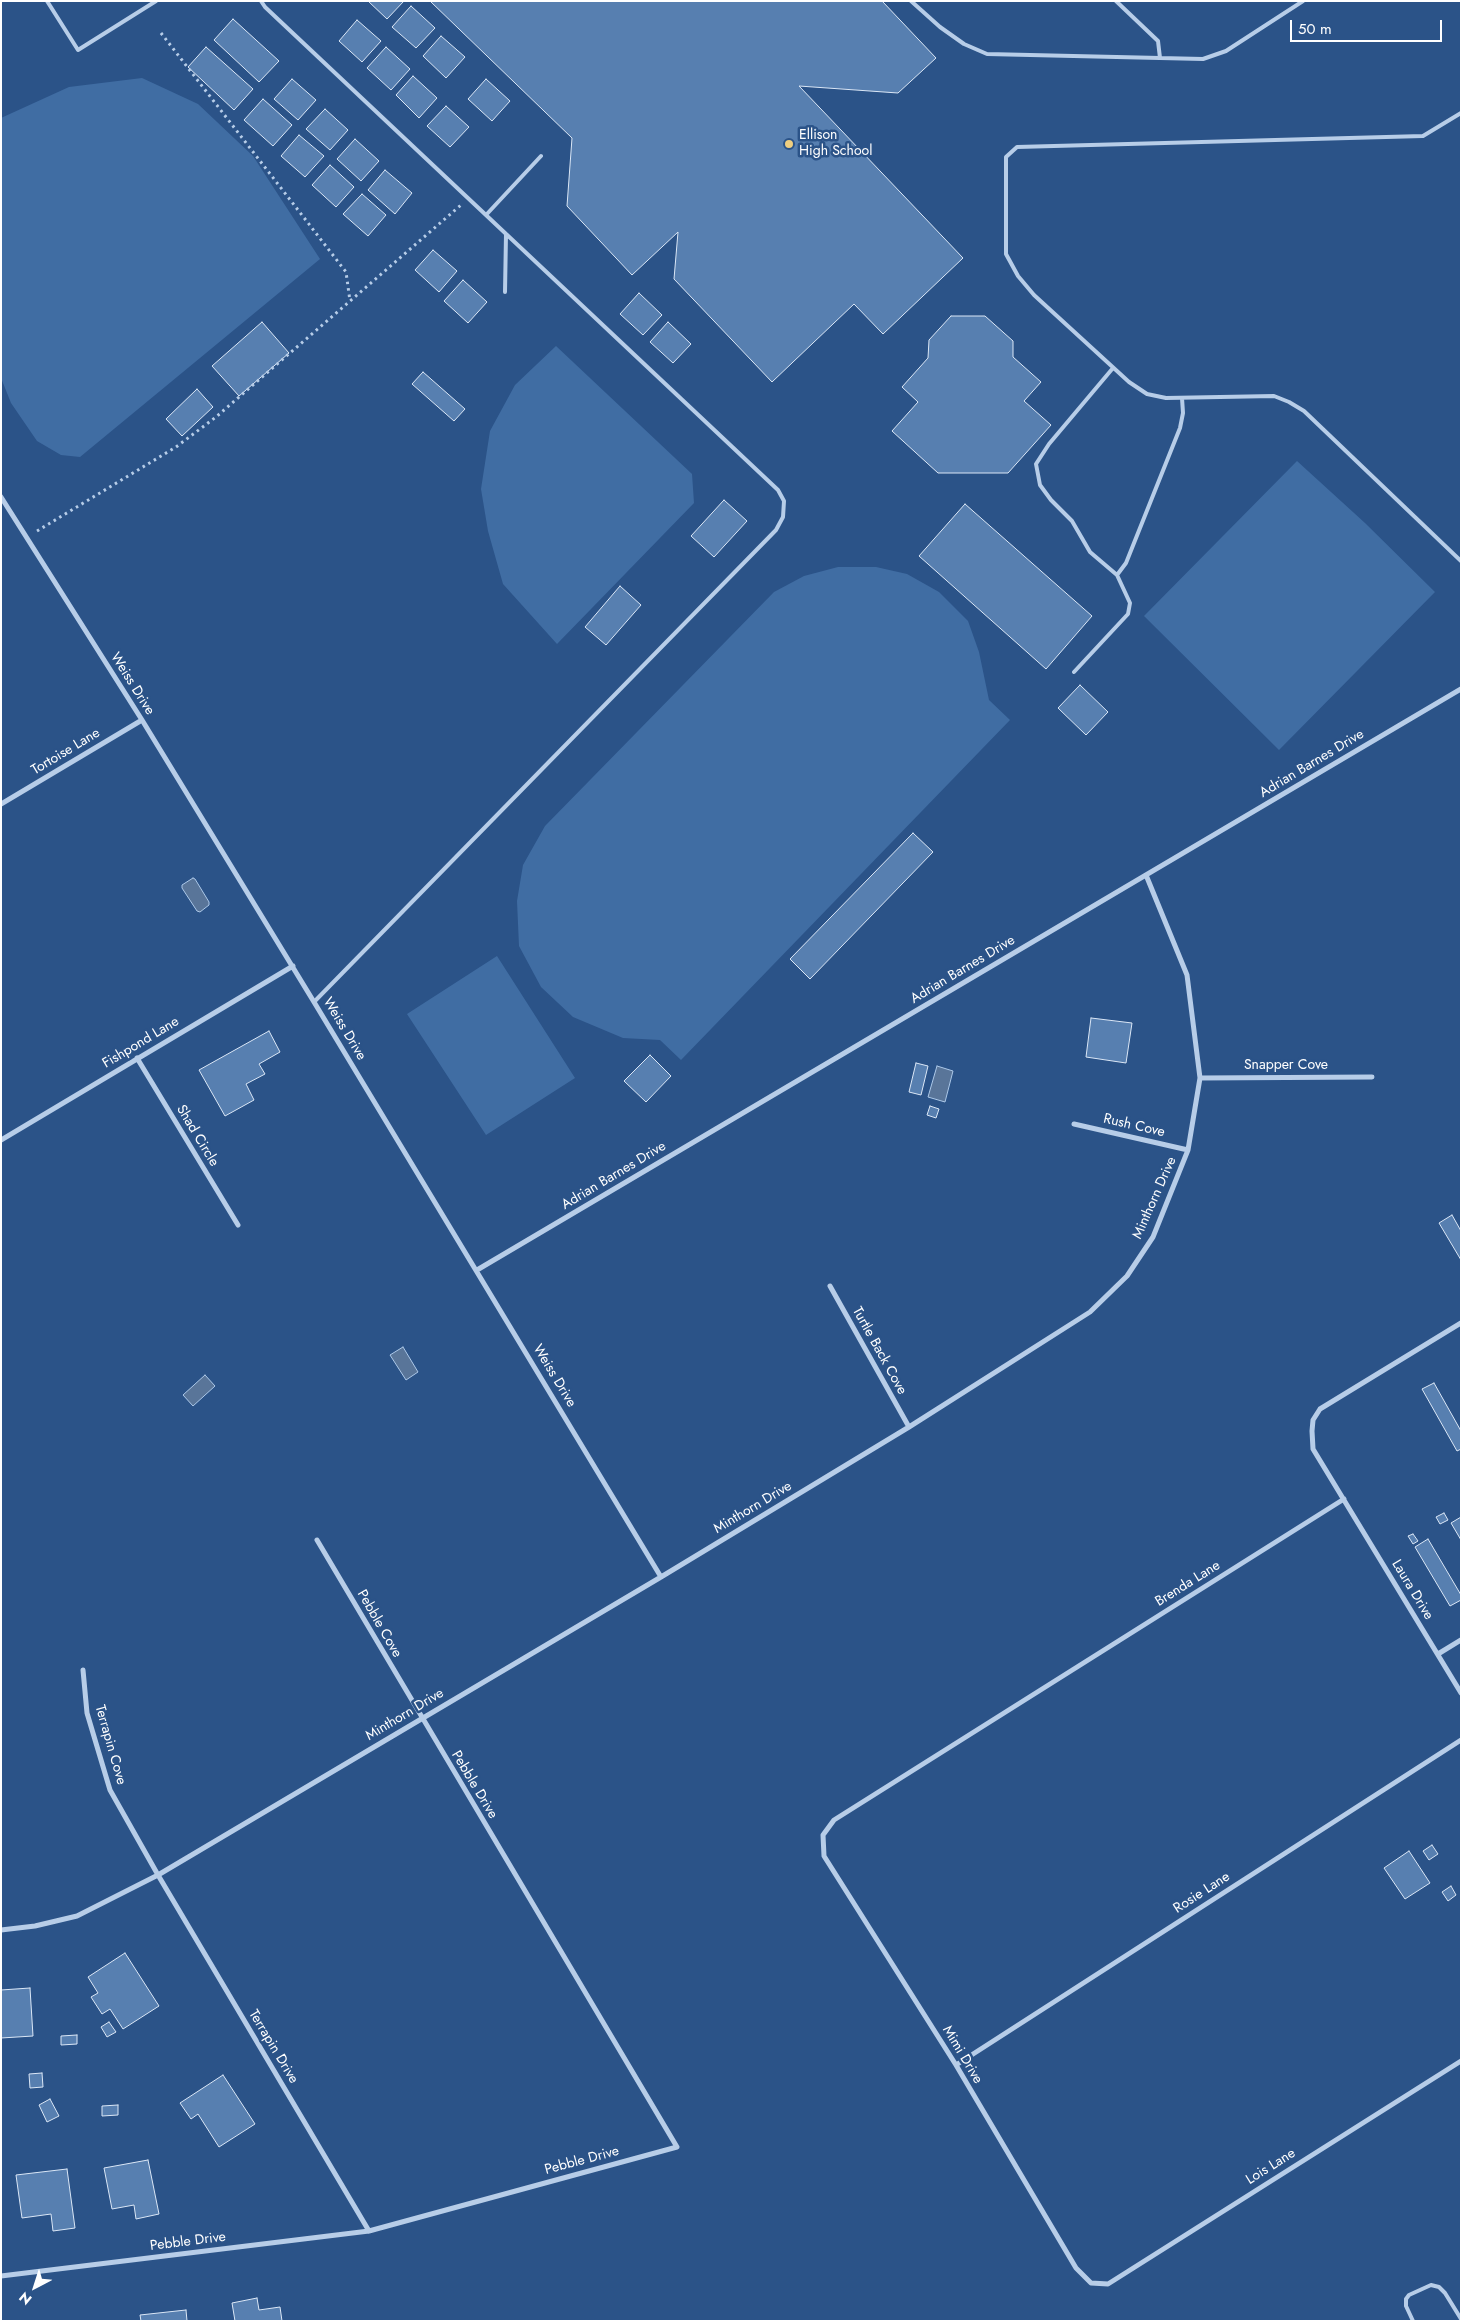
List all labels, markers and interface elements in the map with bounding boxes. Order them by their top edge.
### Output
scale bar [1292,10,1444,42]
text: 50 m [1298,18,1332,40]
place label: Ellison High School [799,128,872,160]
marker: Ellison High School [783,138,795,150]
street label: Weiss Drive [106,650,158,718]
street label: Tortoise Lane [29,725,103,779]
street label: Adrian Barnes Drive [1257,726,1367,802]
street label: Adrian Barnes Drive [908,932,1018,1008]
street label: Weiss Drive [319,995,369,1063]
street label: Fishpond Lane [100,1014,182,1072]
street label: Snapper Cove [1244,1058,1328,1074]
street label: Shad Circle [172,1102,222,1170]
street label: Rush Cove [1102,1111,1166,1141]
street label: Adrian Barnes Drive [559,1138,669,1214]
street label: Minthorn Drive [1129,1154,1181,1242]
street label: Turtle Back Cove [848,1304,910,1398]
street label: Weiss Drive [529,1342,579,1410]
street label: Minthorn Drive [711,1478,795,1538]
street label: Brenda Lane [1152,1557,1224,1611]
street label: Laura Drive [1387,1557,1437,1623]
street label: Pebble Cove [353,1587,405,1661]
street label: Minthorn Drive [363,1685,447,1745]
street label: Terrapin Cove [91,1703,129,1787]
street label: Pebble Drive [447,1748,501,1822]
street label: Rosie Lane [1171,1869,1233,1917]
street label: Terrapin Drive [244,2007,302,2087]
street label: Mimi Drive [938,2023,986,2087]
street label: Pebble Drive [543,2143,621,2179]
street label: Lois Lane [1243,2145,1299,2189]
street label: Pebble Drive [149,2229,227,2255]
north arrow [10,2262,60,2312]
text: N [15,2287,36,2310]

